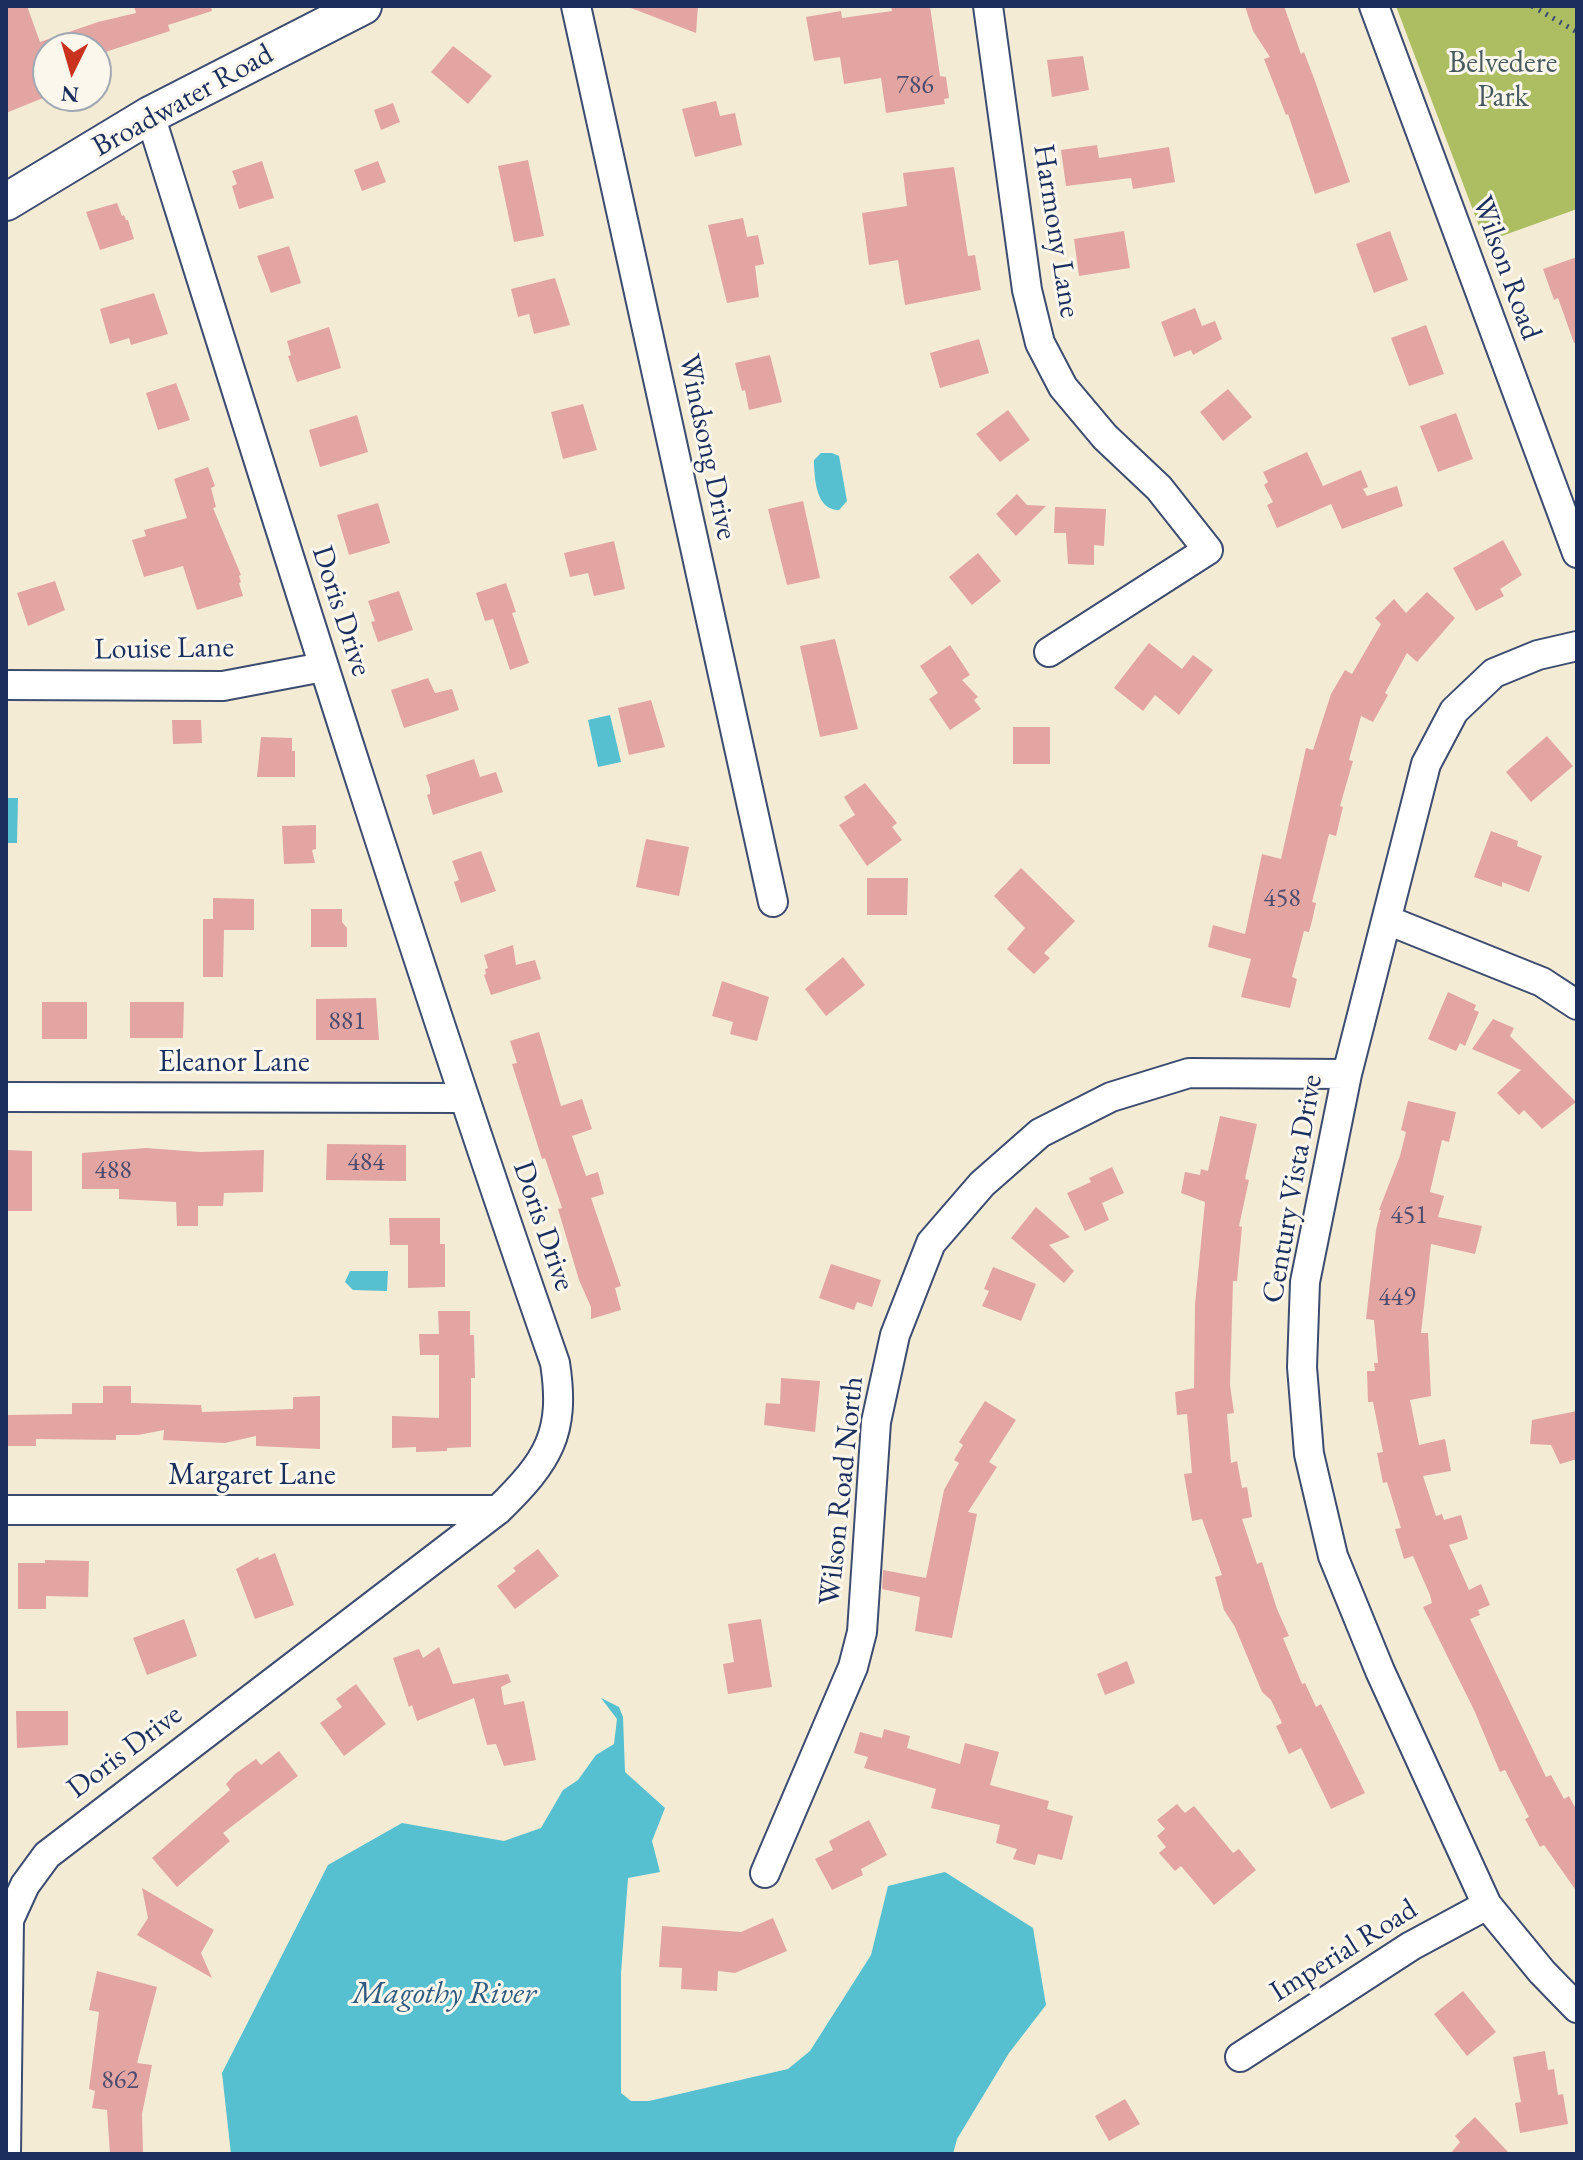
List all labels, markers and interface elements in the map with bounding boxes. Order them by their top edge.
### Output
north arrow [32,32,112,112]
street label: Broadwater Road [86,37,280,165]
park label: Belvedere Park [1449,46,1557,116]
house number: 786 [896,70,934,102]
text: N [60,79,80,110]
street label: Harmony Lane [1025,142,1087,320]
street label: Wilson Road [1463,191,1549,345]
street label: Windsong Drive [670,351,744,543]
street label: Doris Drive [303,541,379,681]
street label: Louise Lane [94,630,234,668]
house number: 458 [1263,883,1301,915]
house number: 881 [328,1006,366,1038]
street label: Eleanor Lane [158,1045,310,1081]
street label: Century Vista Drive [1255,1072,1331,1306]
house number: 484 [347,1147,385,1179]
house number: 488 [94,1155,132,1187]
street label: Doris Drive [504,1157,582,1295]
house number: 451 [1390,1200,1428,1232]
house number: 449 [1378,1282,1416,1314]
street label: Wilson Road North [812,1375,872,1607]
street label: Margaret Lane [168,1458,336,1494]
street label: Doris Drive [60,1697,190,1807]
street label: Imperial Road [1264,1892,1424,2010]
water label: Magothy River [352,1975,536,2013]
house number: 862 [101,2065,139,2097]

